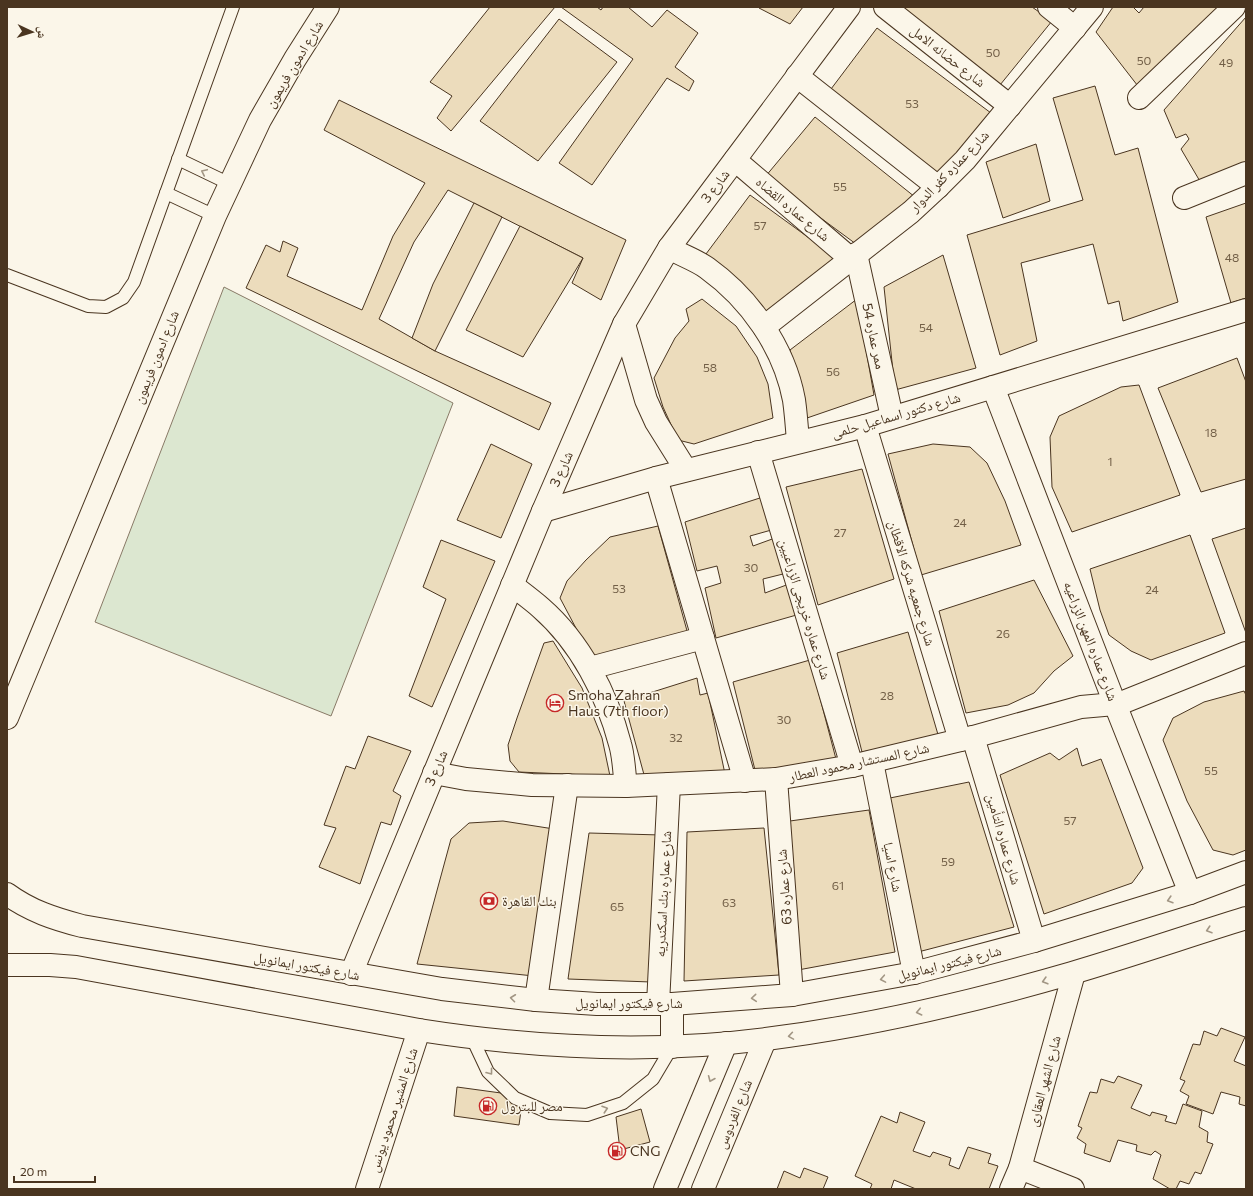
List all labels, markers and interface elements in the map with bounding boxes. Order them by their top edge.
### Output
north arrow [12,12,52,52]
street label: شارع ادمون فريمون [261,17,328,112]
street label: شارع حضانه الامل [906,21,989,92]
text: ش [34,26,49,39]
house number: 50 [986,45,1001,59]
house number: 50 [1137,53,1152,67]
house number: 49 [1219,55,1233,69]
house number: 53 [905,96,919,110]
street label: شارع عماره كفر الدوار [905,126,993,217]
street label: شارع 3 [697,166,734,207]
one-way arrow [201,169,208,177]
street label: شارع عماره القضاه [752,173,834,246]
house number: 55 [833,179,847,193]
house number: 57 [753,218,767,232]
house number: 48 [1225,250,1239,264]
street label: ممر عماره 54 [858,301,890,371]
street label: شارع ادمون فريمون [129,308,184,407]
house number: 54 [919,320,933,334]
house number: 58 [703,360,717,374]
house number: 56 [826,364,840,378]
street label: شارع دكتور اسماعيل حلمى [829,388,963,443]
house number: 18 [1205,425,1217,439]
street label: شارع 3 [545,448,578,490]
house number: 1 [1107,454,1113,468]
house number: 24 [953,515,967,529]
street label: شارع جمعيه شركه الاقطان [883,518,940,648]
house number: 27 [834,525,846,539]
street label: شارع عماره خريجى الزراعيين [774,536,835,682]
house number: 30 [744,560,759,574]
street label: شارع عماره المهن الزراعيه [1059,579,1122,704]
house number: 53 [612,581,626,595]
house number: 24 [1145,582,1159,596]
house number: 26 [996,626,1010,640]
place label: Smoha Zahran Haus (7th floor) [568,686,669,719]
house number: 28 [880,688,894,702]
hotel icon: Smoha Zahran Haus (7th floor) [545,693,565,713]
house number: 30 [777,712,792,726]
house number: 32 [669,730,683,744]
street label: شارع المستشار محمود العطار [786,738,931,787]
street label: شارع 3 [420,747,452,789]
house number: 55 [1204,763,1218,777]
street label: شارع عماره التأمين [981,791,1026,887]
house number: 57 [1063,813,1077,827]
street label: شارع عماره بنك اسكندريه [651,830,676,958]
street label: شارع اسيا [878,841,907,894]
street label: شارع عماره 63 [772,848,797,926]
house number: 59 [941,854,955,868]
house number: 61 [832,878,844,892]
bank icon: بنك القاهرة [479,891,499,911]
place label: بنك القاهرة [502,892,557,910]
house number: 63 [722,895,736,909]
one-way arrow [1166,895,1173,903]
house number: 65 [610,899,624,913]
one-way arrow [1206,925,1213,934]
street label: شارع فيكتور ايمانويل [895,941,1003,986]
street label: شارع فيكتور ايمانويل [252,948,361,985]
one-way arrow [879,974,886,982]
one-way arrow [1041,976,1048,985]
one-way arrow [510,993,516,1002]
one-way arrow [751,993,757,1002]
street label: شارع فيكتور ايمانويل [575,994,683,1013]
one-way arrow [915,1008,922,1016]
one-way arrow [788,1031,794,1040]
street label: شارع الشهر العقارى [1023,1033,1066,1129]
street label: شارع المشير محمود يونس [364,1045,423,1175]
one-way arrow [485,1067,492,1075]
one-way arrow [708,1075,716,1082]
street label: شارع الفردوس [712,1077,757,1152]
fuel station icon: مصر للبترول [478,1096,498,1116]
place label: مصر للبترول [501,1097,563,1115]
one-way arrow [601,1105,608,1114]
fuel station icon: CNG [607,1141,627,1161]
place label: CNG [630,1142,660,1159]
scale bar [14,1158,95,1184]
text: 20 m [20,1164,47,1178]

